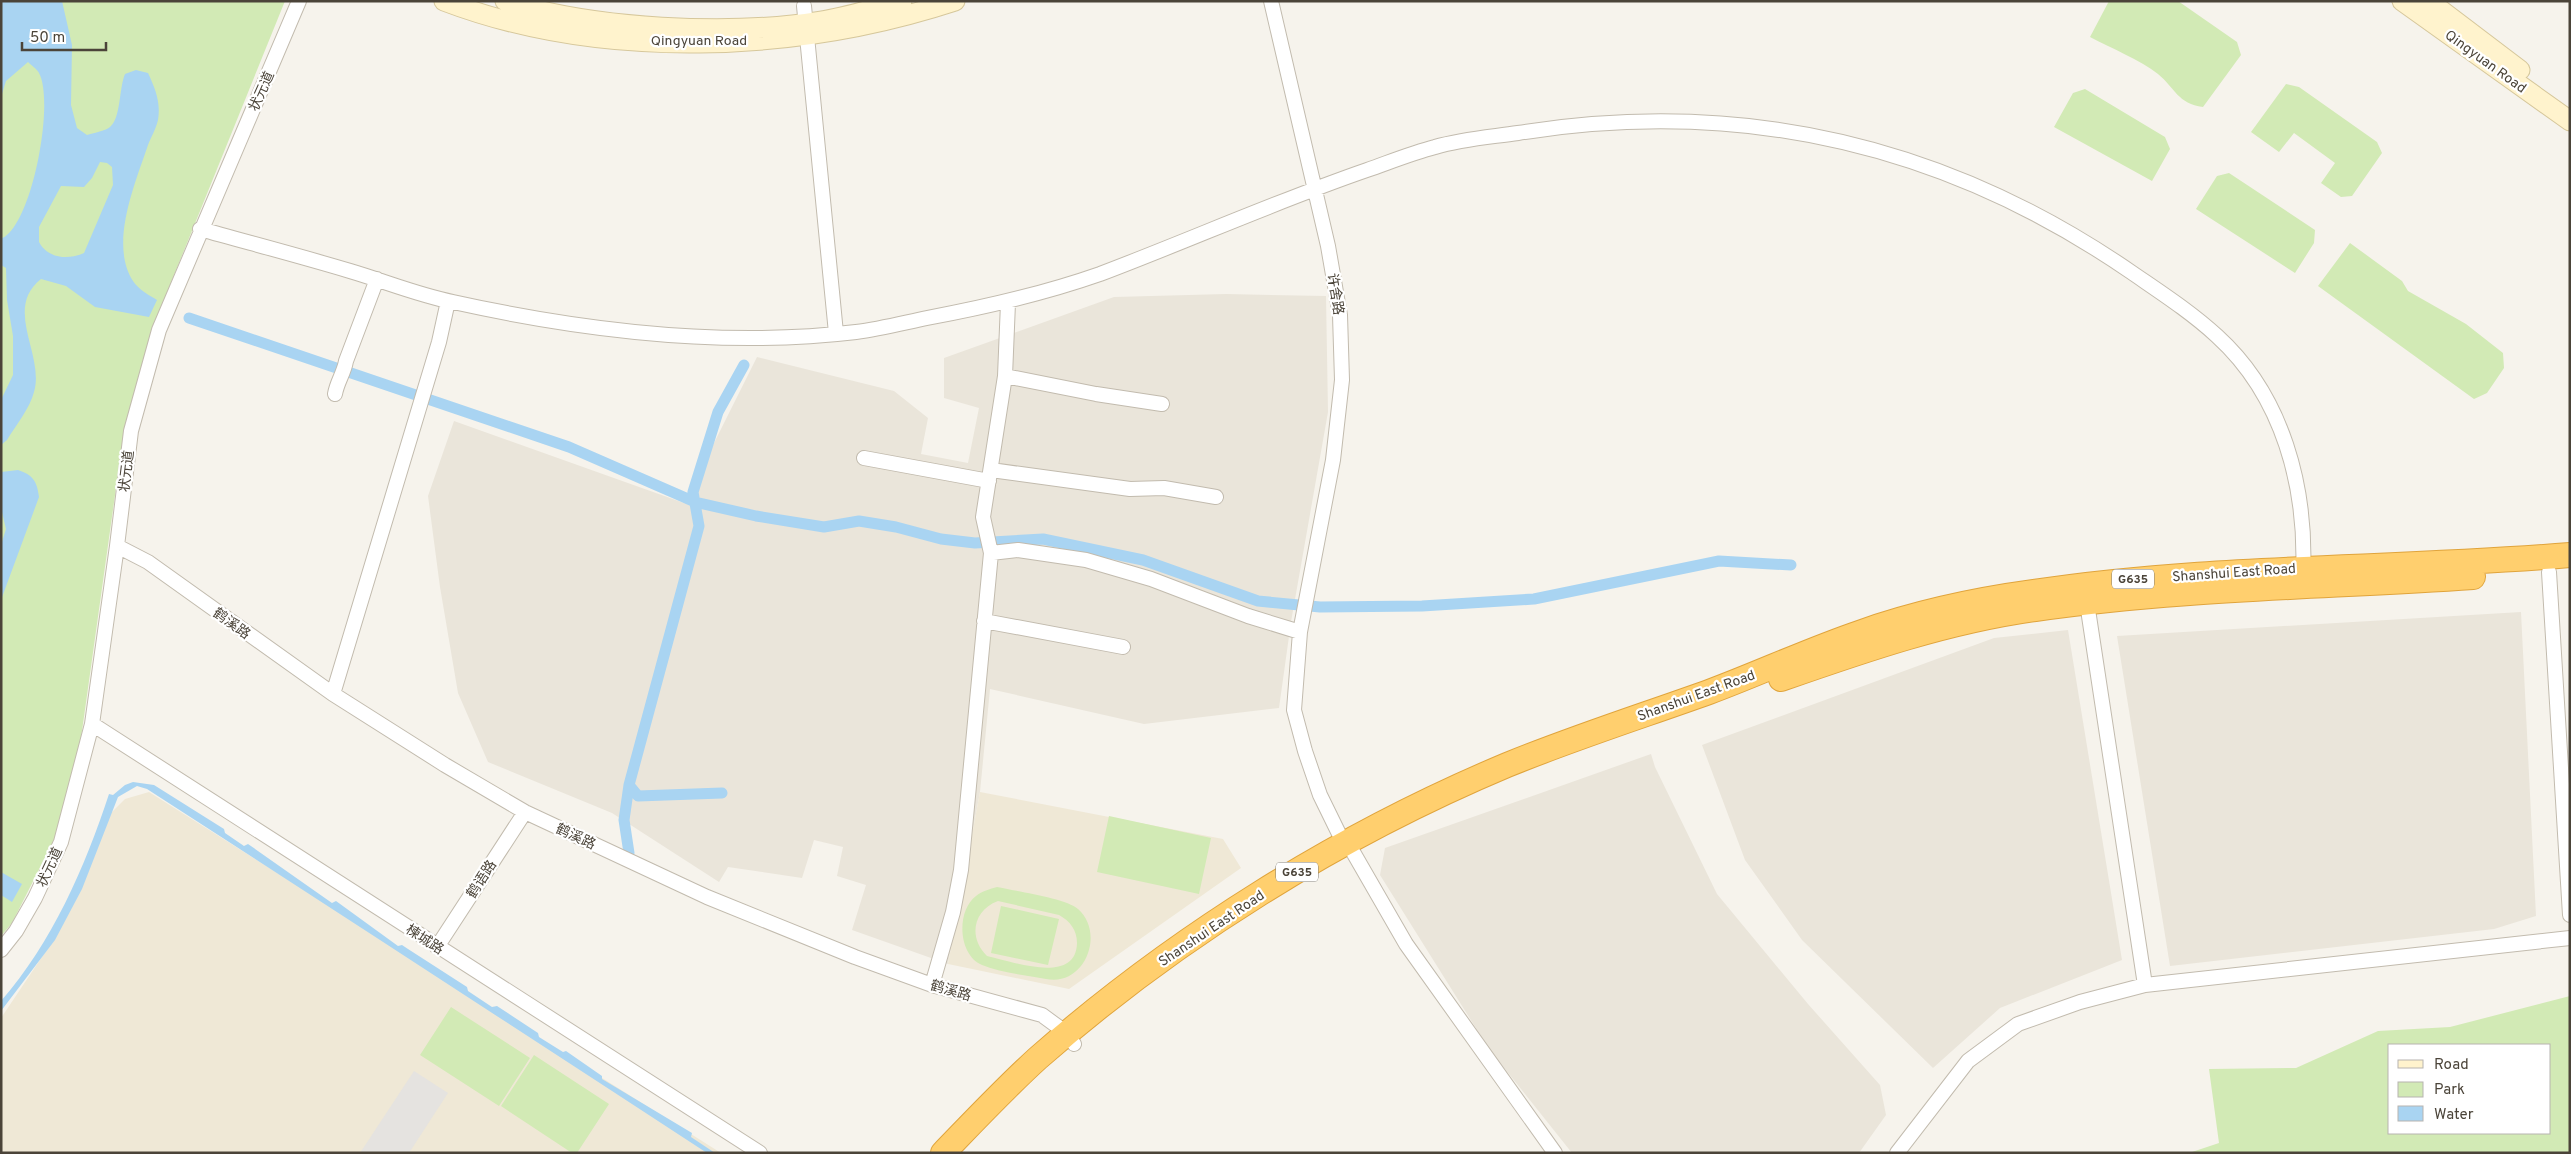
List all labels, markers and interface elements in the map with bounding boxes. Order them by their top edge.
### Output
scale bar [22,20,106,52]
street label: Qingyuan Road [2441,27,2529,97]
text: 50 m [30,29,65,48]
street label: Qingyuan Road [651,33,747,50]
street label: 状元道 [245,69,279,114]
street label: 许舍路 [1323,272,1346,316]
street label: 状元道 [116,449,138,493]
street label: Shanshui East Road [2172,561,2297,586]
road number: G635 [2112,570,2154,588]
street label: 鹤溪路 [209,605,253,643]
street label: Shanshui East Road [1635,667,1758,726]
street label: 鹤溪路 [553,821,598,854]
street label: 状元道 [33,845,67,890]
street label: 鹤语路 [464,858,501,902]
road number: G635 [1276,862,1318,882]
street label: Shanshui East Road [1156,888,1268,971]
street label: 楝城路 [402,921,447,959]
street label: 鹤溪路 [928,977,973,1005]
legend [2388,1044,2551,1134]
text: Road [2434,1056,2469,1075]
text: Park [2434,1081,2465,1100]
text: Water [2434,1106,2474,1125]

